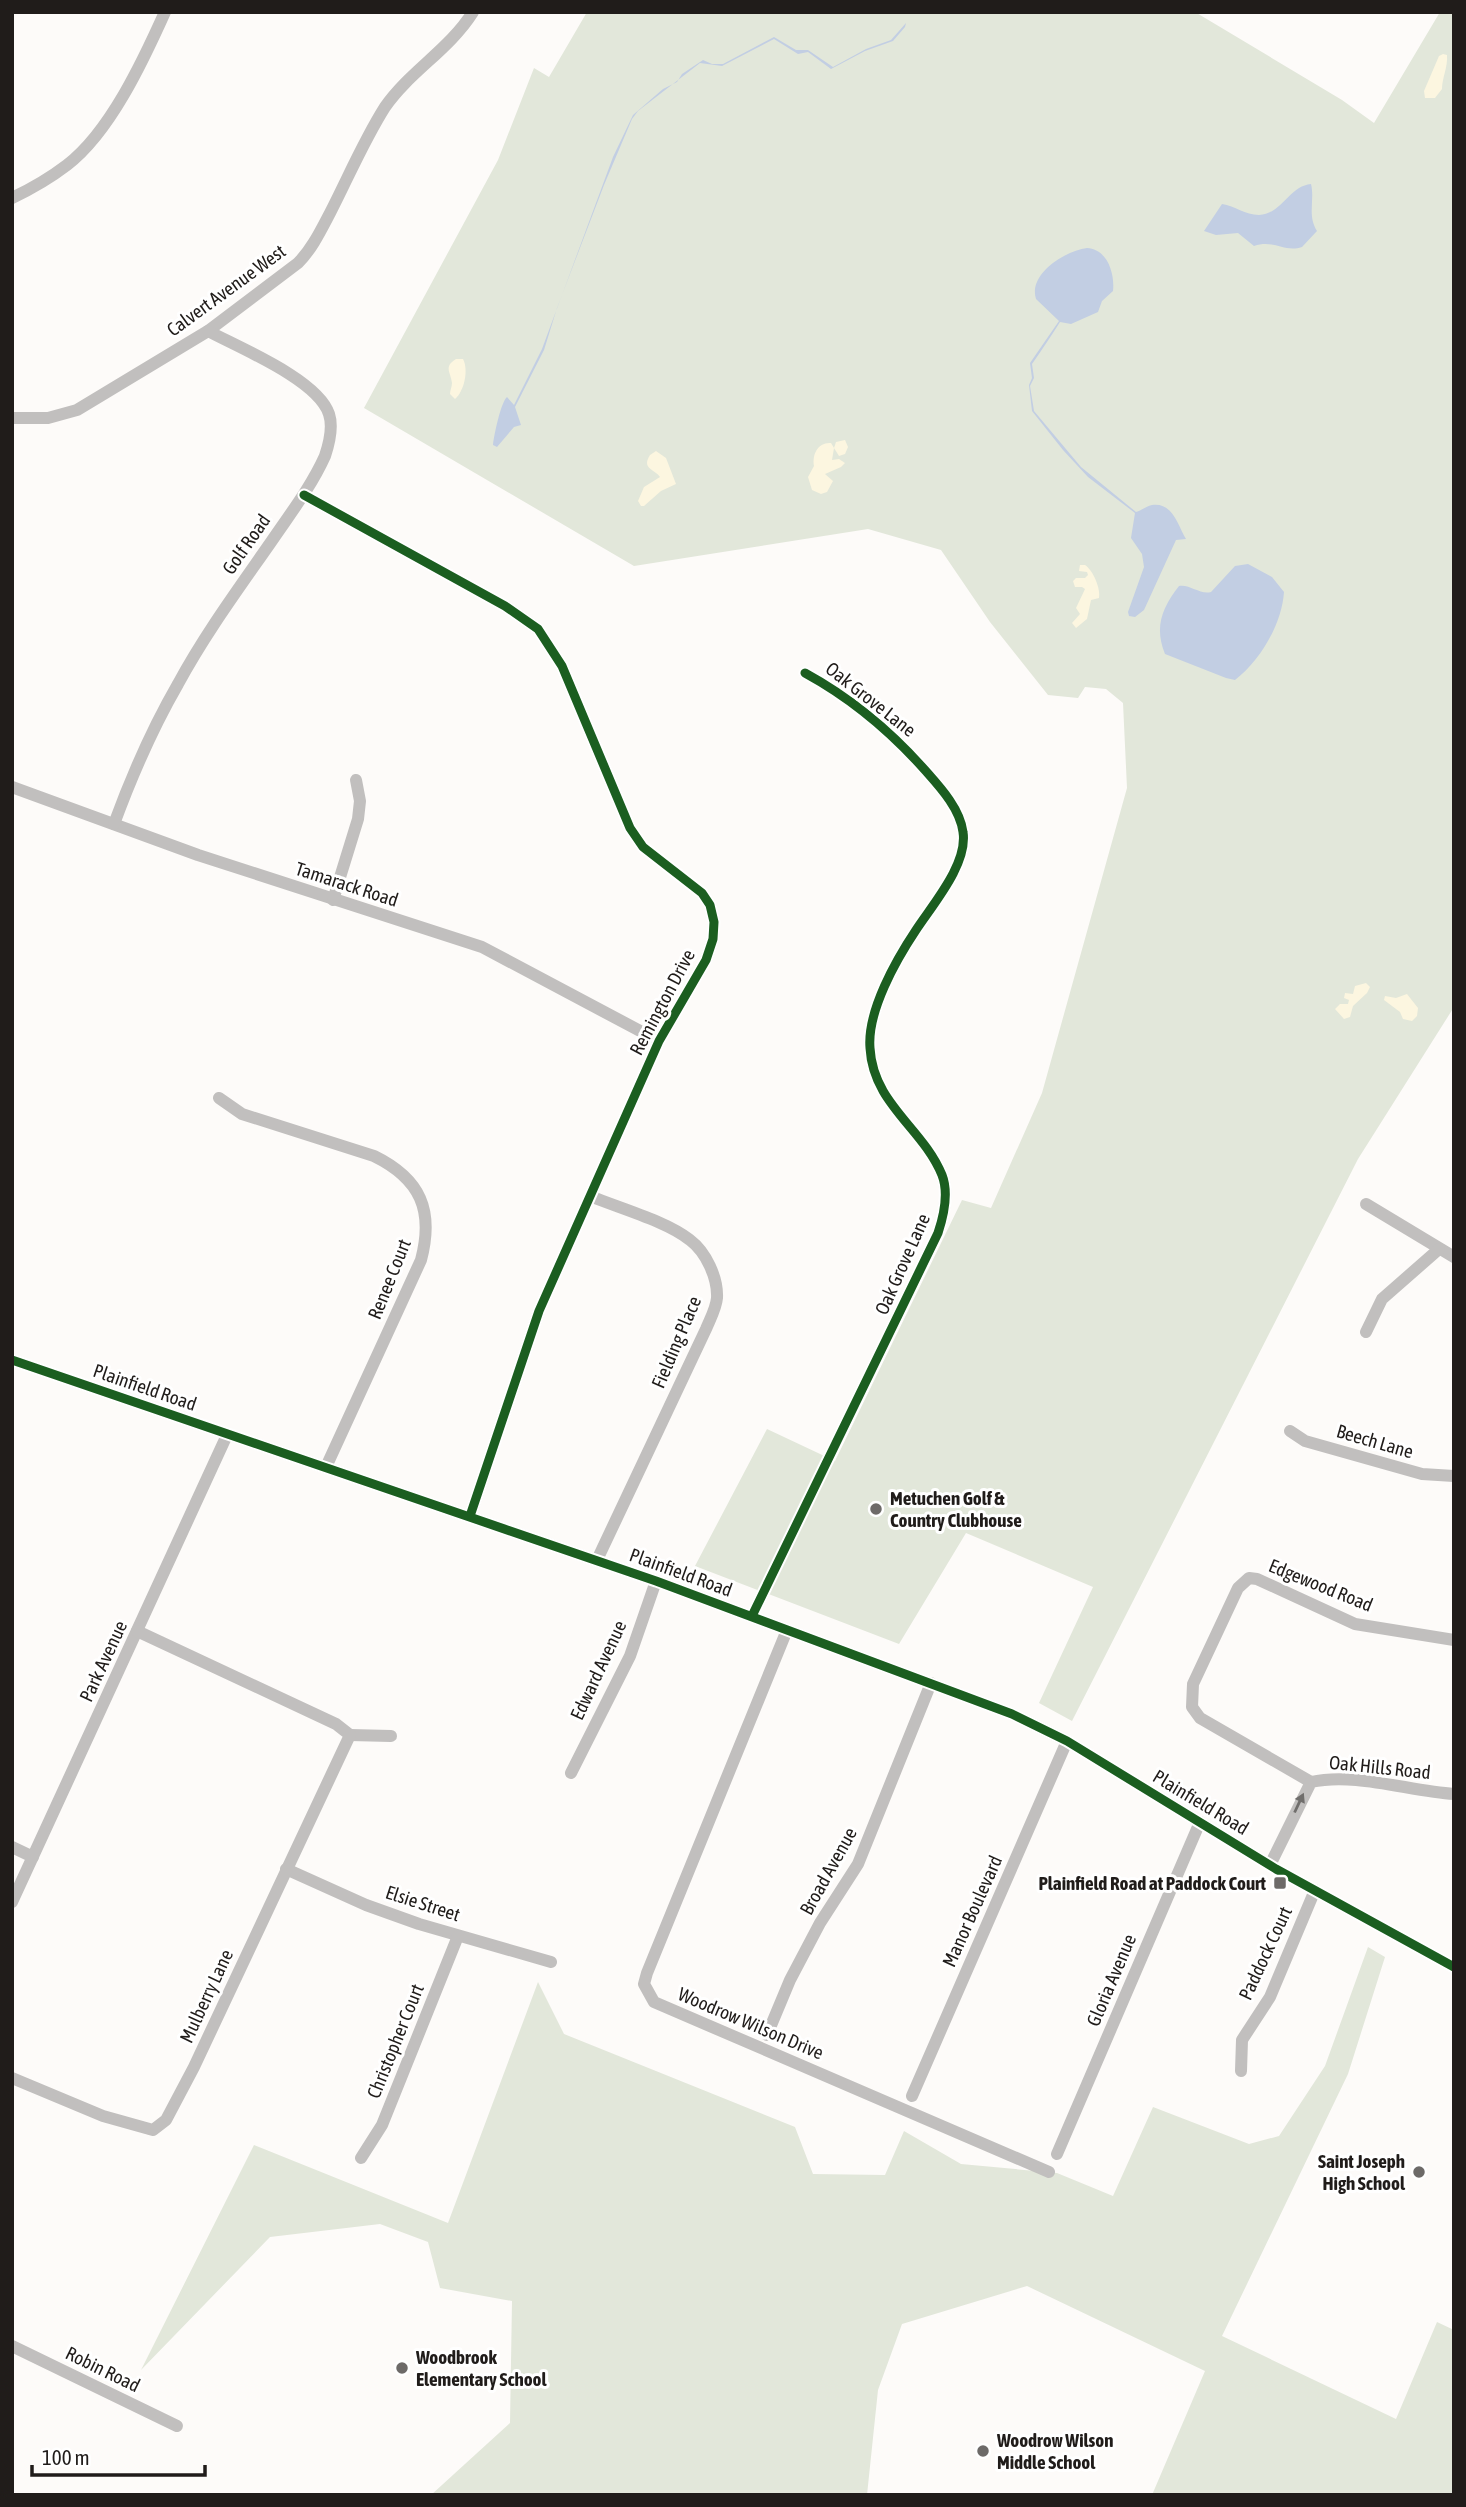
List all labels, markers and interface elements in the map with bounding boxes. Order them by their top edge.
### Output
street label: Calvert Avenue West [162,240,290,340]
street label: Golf Road [217,510,275,578]
street label: Oak Grove Lane [822,657,920,741]
street label: Tamarack Road [293,857,401,911]
street label: Remington Drive [625,945,699,1059]
street label: Oak Grove Lane [870,1210,934,1318]
street label: Renee Court [363,1236,415,1322]
street label: Fielding Place [647,1293,705,1391]
street label: Plainfield Road [90,1359,200,1415]
street label: Beech Lane [1334,1420,1416,1462]
place label: Metuchen Golf & Country Clubhouse [890,1487,1022,1531]
marker: Metuchen Golf & Country Clubhouse [868,1501,884,1517]
street label: Plainfield Road [627,1543,735,1601]
street label: Edgewood Road [1266,1554,1376,1616]
street label: Park Avenue [75,1617,131,1705]
street label: Edward Avenue [565,1617,631,1723]
street label: Oak Hills Road [1328,1751,1432,1783]
street label: Plainfield Road [1149,1765,1253,1839]
one-way arrow [1293,1793,1305,1813]
street label: Broad Avenue [795,1823,861,1919]
street label: Manor Boulevard [938,1852,1006,1970]
place label: Plainfield Road at Paddock Court [1039,1872,1267,1894]
marker: Plainfield Road at Paddock Court [1272,1875,1288,1891]
street label: Elsie Street [383,1881,463,1925]
street label: Paddock Court [1234,1903,1296,2003]
street label: Gloria Avenue [1082,1931,1140,2029]
street label: Mulberry Lane [175,1946,237,2046]
street label: Christopher Court [362,1981,428,2101]
street label: Woodrow Wilson Drive [675,1982,827,2064]
place label: Saint Joseph High School [1318,2150,1406,2194]
marker: Saint Joseph High School [1411,2164,1427,2180]
street label: Robin Road [62,2342,144,2396]
place label: Woodbrook Elementary School [415,2346,548,2390]
marker: Woodbrook Elementary School [394,2360,410,2376]
place label: Woodrow Wilson Middle School [996,2429,1113,2473]
scale bar [32,2434,205,2478]
marker: Woodrow Wilson Middle School [975,2443,991,2459]
text: 100 m [42,2445,90,2469]

